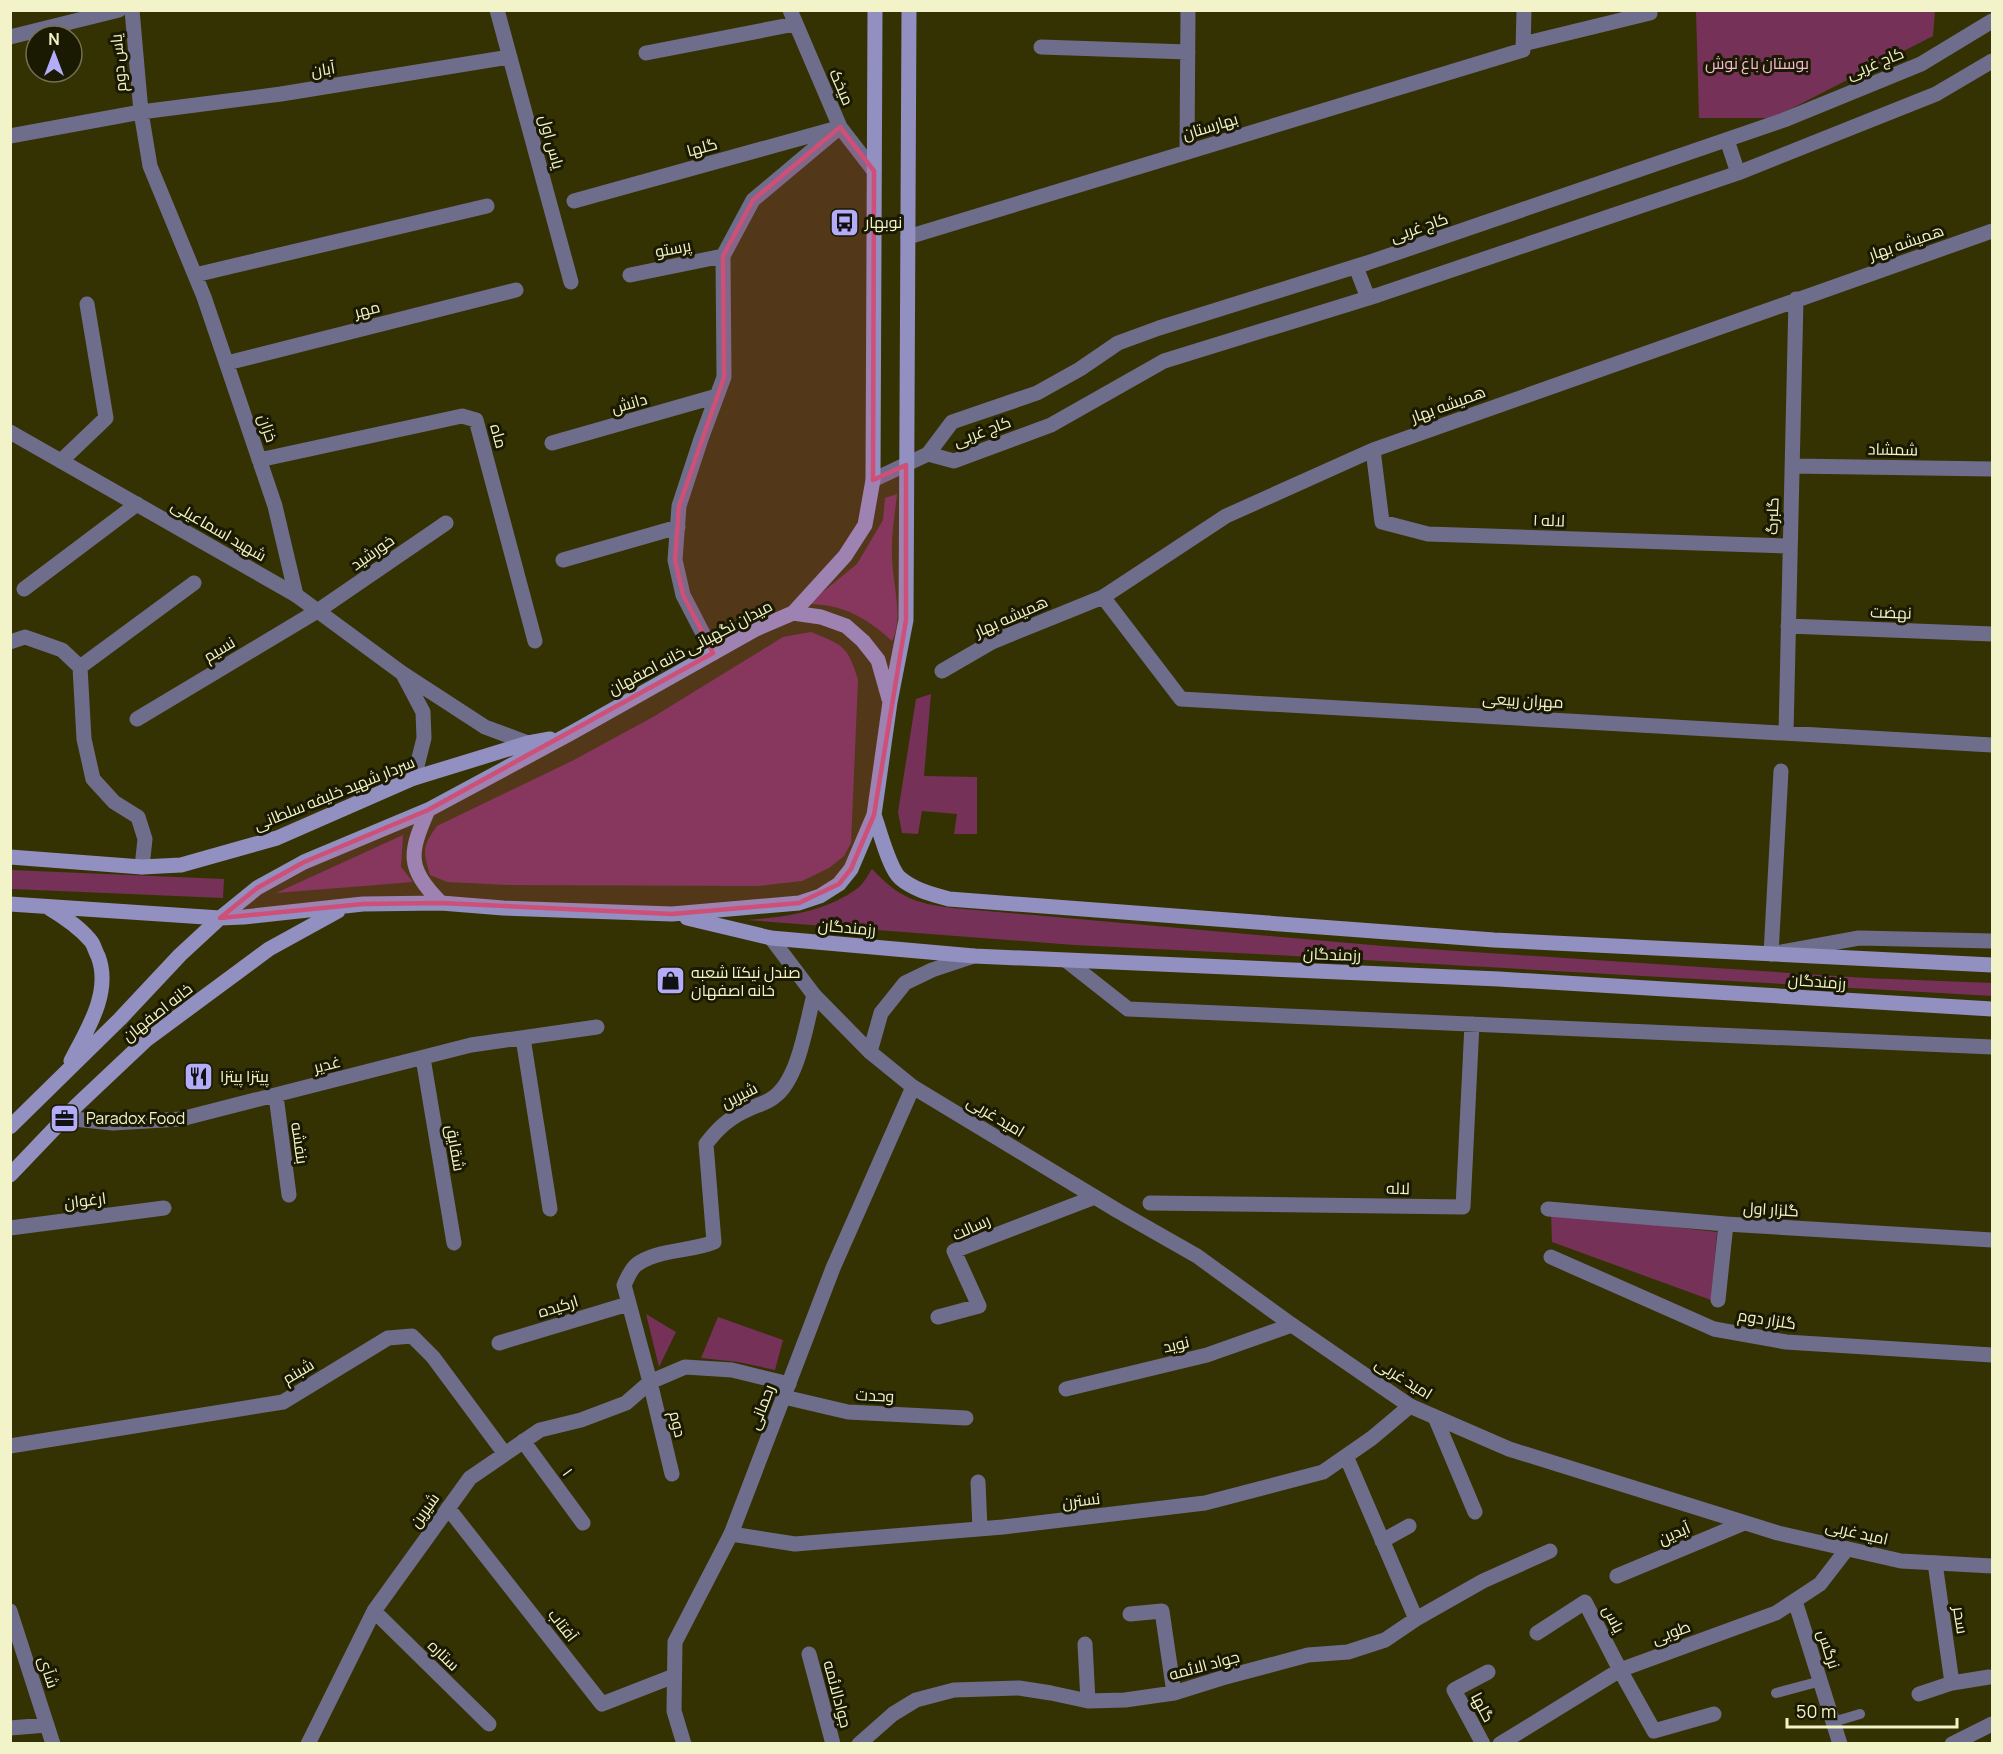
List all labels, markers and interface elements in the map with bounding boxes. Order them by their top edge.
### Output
north arrow [24,24,84,84]
text: N [48,28,60,50]
street label: یاس دوم [104,32,132,93]
street label: کاج غربی [1843,42,1907,85]
park label: بوستان باغ نوش [1705,52,1809,75]
street label: آبان [309,56,337,82]
street label: میخک [825,65,859,109]
street label: بهارستان [1179,107,1241,145]
street label: یاس اول [534,112,570,172]
street label: گلها [684,132,720,162]
bus stop icon: نوبهار [828,206,860,238]
street label: کاج غربی [1387,207,1451,248]
place label: نوبهار [864,211,902,233]
street label: همیشه بهار [1864,219,1947,265]
street label: پرستو [653,234,694,263]
street label: مهر [351,295,382,323]
street label: همیشه بهار [1407,380,1489,428]
street label: دانش [609,387,649,419]
street label: کاج غربی [950,410,1014,453]
street label: خزان [253,411,283,445]
street label: ماه [485,421,513,451]
street label: شمشاد [1868,438,1918,460]
street label: شهید اسماعیلی [167,494,271,566]
street label: گلبرگ [1760,497,1784,535]
street label: لاله ۱ [1533,508,1565,532]
street label: خورشید [346,529,398,575]
street label: همیشه بهار [970,590,1051,642]
street label: میدان نگهبانی خانه اصفهان [604,594,776,700]
street label: نهضت [1870,600,1912,624]
street label: نسیم [199,631,239,668]
street label: مهران ربیعی [1482,687,1564,713]
street label: سردار شهید خلیفه سلطانی [250,751,418,835]
street label: رزمندگان [817,914,877,940]
street label: رزمندگان [1303,942,1361,966]
place label: صندل نیکتا شعبه خانه اصفهان [691,961,801,1001]
shop icon: صندل نیکتا شعبه خانه اصفهان [654,965,686,997]
street label: رزمندگان [1787,968,1847,994]
street label: خانه اصفهان [117,978,197,1046]
street label: غدیر [310,1050,343,1078]
restaurant icon: پیتزا پیتزا [183,1060,215,1092]
place label: پیتزا پیتزا [220,1065,269,1088]
street label: شیرین [717,1077,761,1113]
street label: امید غربی [963,1090,1029,1142]
office icon: Paradox Food [49,1102,81,1134]
place label: Paradox Food [86,1107,185,1129]
street label: بنفشه [286,1121,314,1165]
street label: شقایق [441,1123,471,1173]
street label: لاله [1386,1177,1410,1199]
street label: ارغوان [63,1187,107,1213]
street label: گلزار اول [1743,1197,1799,1221]
street label: رسالت [948,1209,994,1245]
street label: ارکیده [535,1289,581,1323]
street label: گلزار دوم [1736,1304,1798,1335]
street label: نوید [1161,1330,1191,1358]
street label: امید غربی [1371,1352,1437,1404]
street label: شبنم [278,1353,318,1390]
street label: رحمانی [742,1381,780,1433]
street label: وحدت [855,1383,895,1407]
street label: دوم [663,1409,692,1440]
street label: ۱ [558,1464,578,1480]
street label: نسترن [1061,1487,1101,1513]
street label: شیرین [404,1488,444,1532]
street label: امید غربی [1823,1514,1891,1550]
street label: آیدین [1655,1516,1694,1549]
street label: یاس [1598,1601,1631,1637]
street label: آفتاب [543,1604,583,1647]
street label: سحر [1948,1604,1974,1635]
street label: طوبی [1649,1615,1693,1649]
street label: نرگس [1812,1627,1846,1671]
street label: ستاره [423,1635,465,1675]
street label: جواد الائمه [1166,1645,1242,1685]
street label: شآی [34,1653,64,1691]
street label: جوادالائمه [818,1658,858,1730]
street label: گلها [1466,1688,1500,1726]
scale bar [1787,1691,1956,1729]
text: 50 m [1796,1699,1836,1723]

